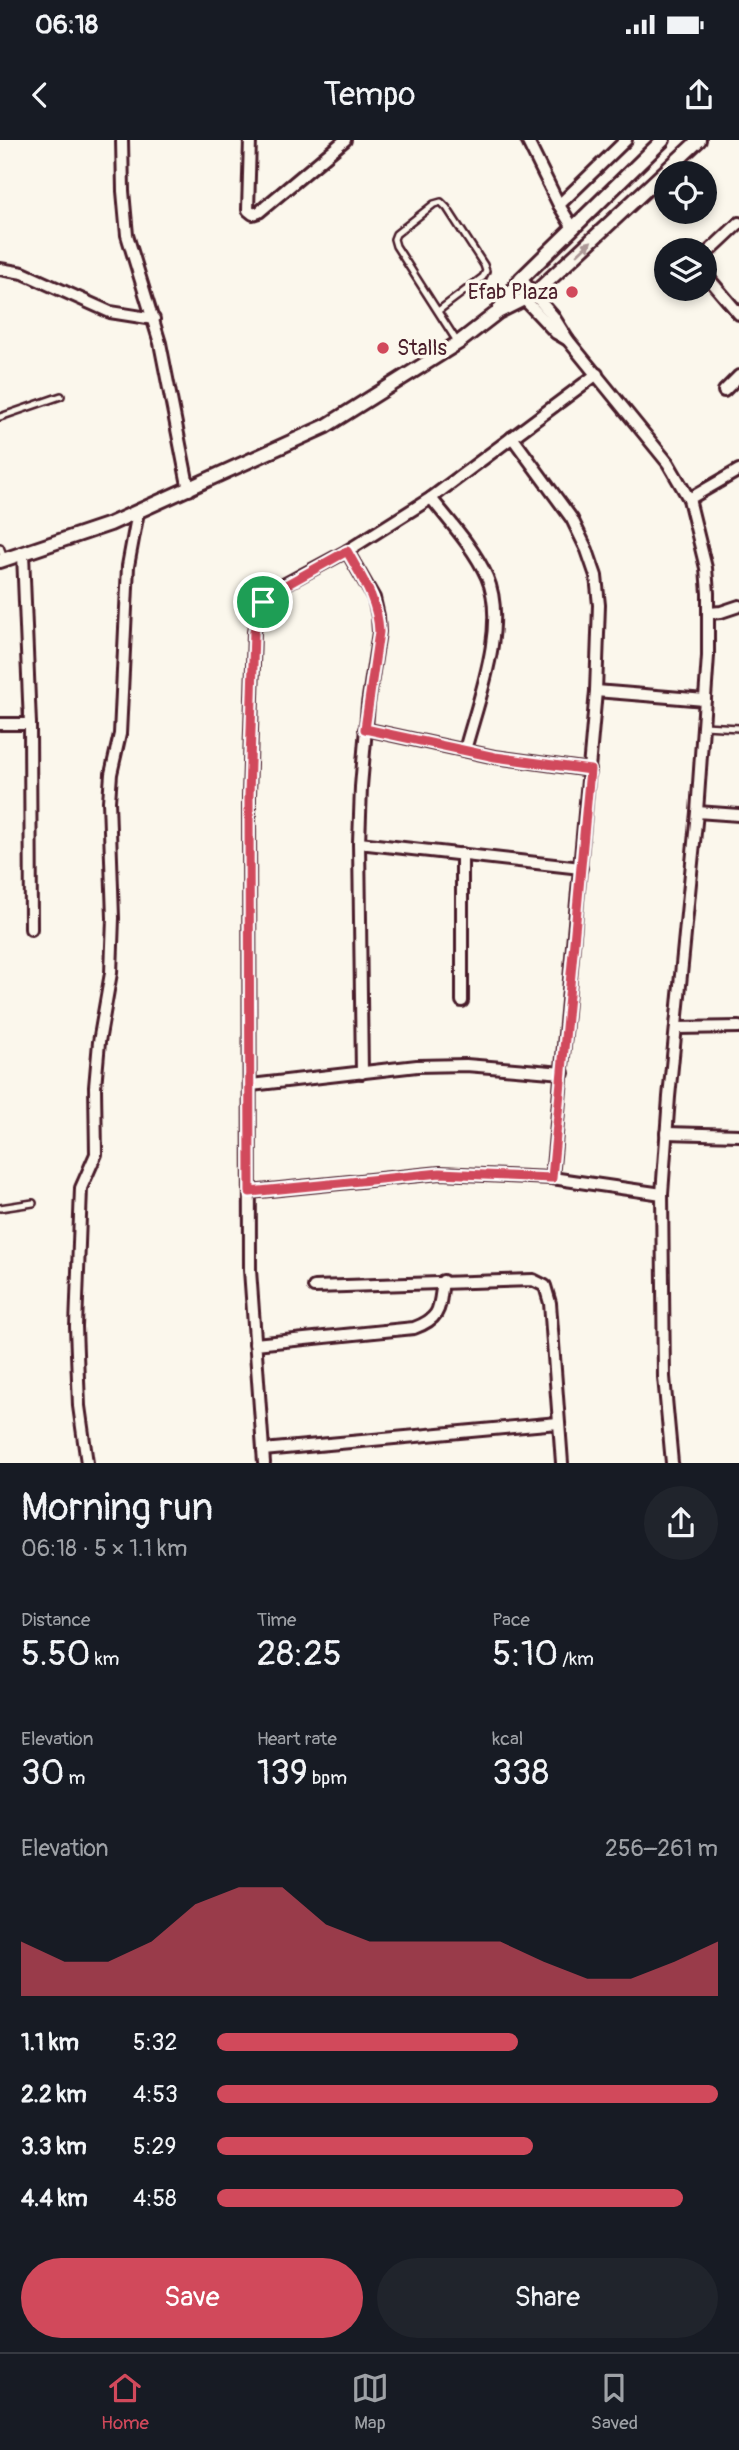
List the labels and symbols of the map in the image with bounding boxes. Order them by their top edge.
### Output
one-way arrow [575,240,592,256]
place label: Efab Plaza [468,279,558,306]
marker: Efab Plaza [564,284,580,300]
place label: Stalls [397,335,447,362]
marker: Stalls [375,340,391,356]
pin [233,572,293,632]

